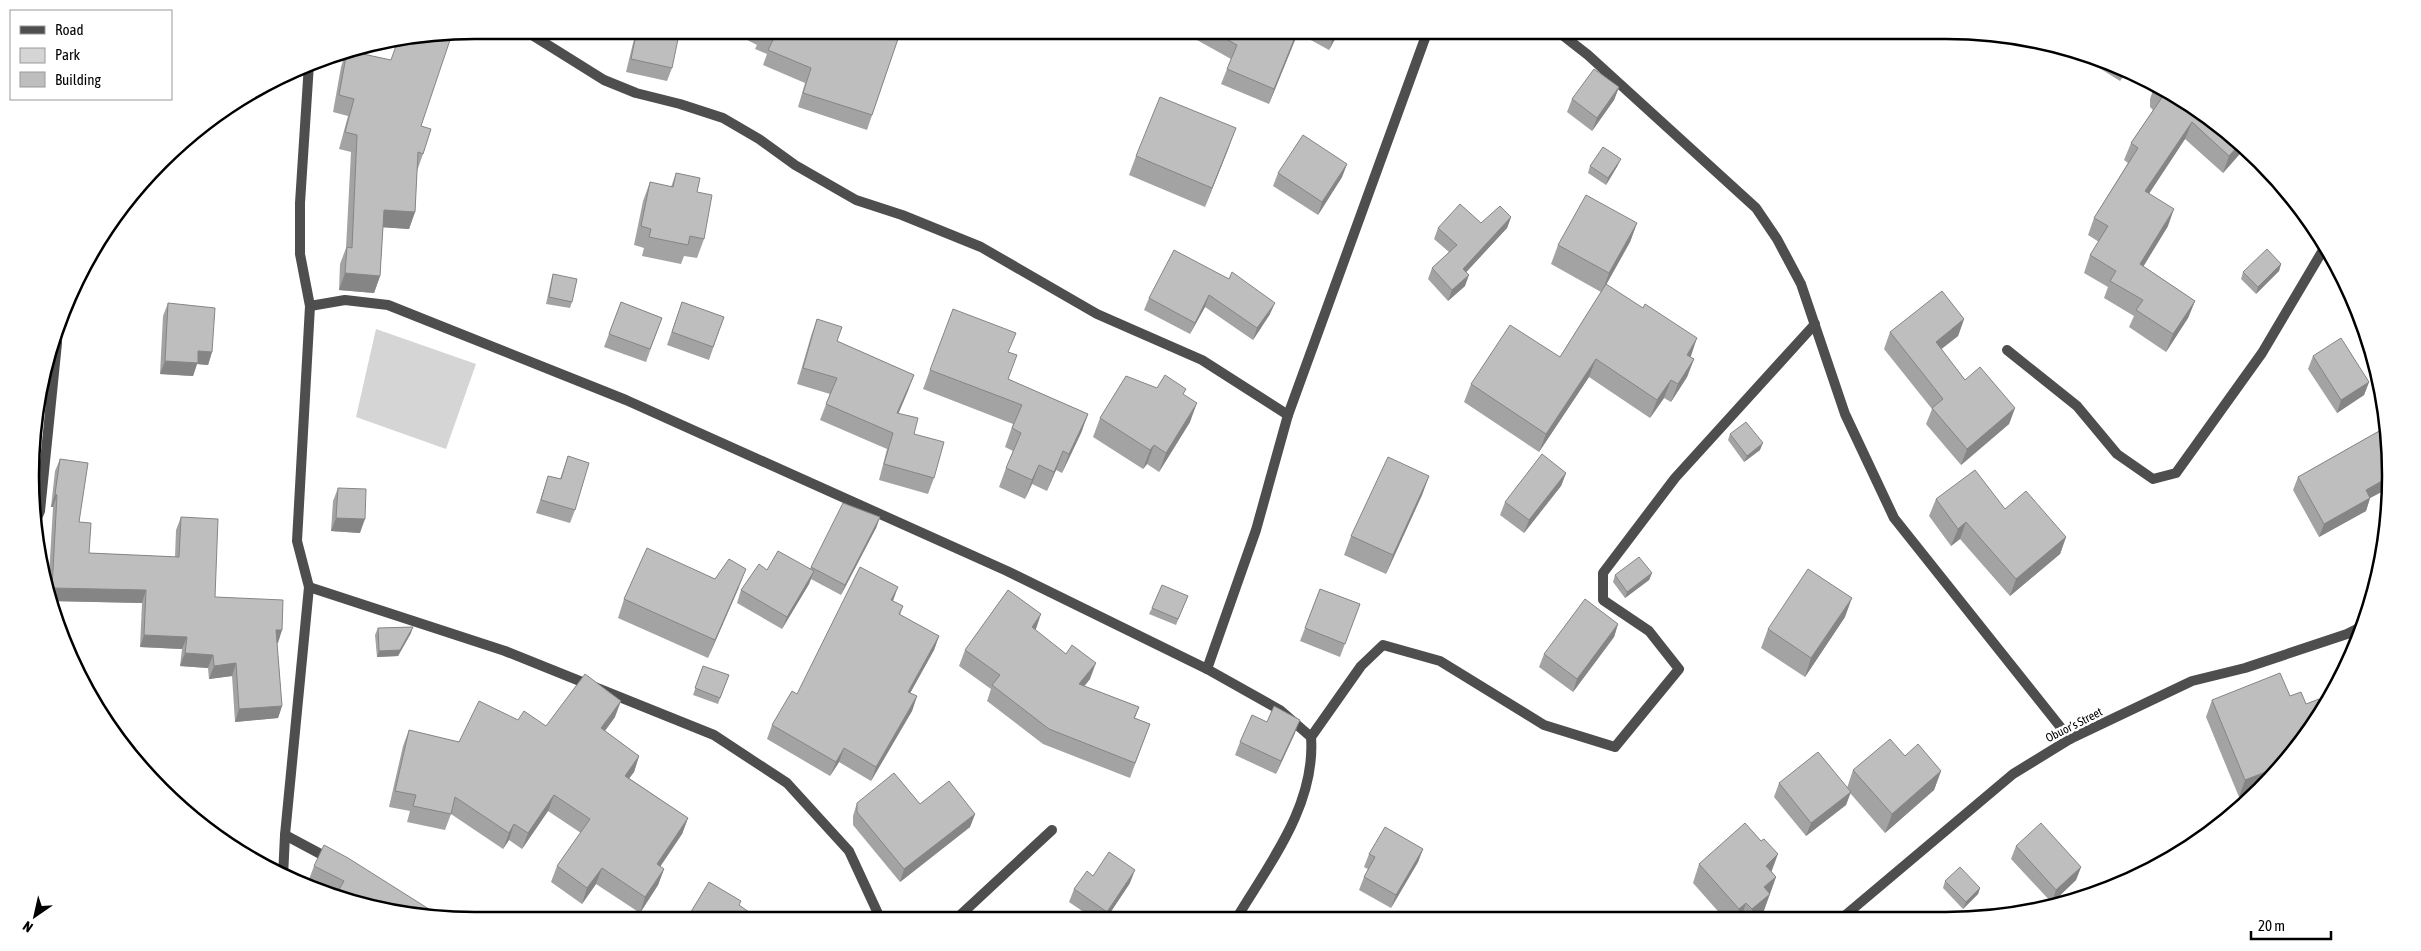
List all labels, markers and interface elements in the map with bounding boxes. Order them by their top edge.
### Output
legend [10,10,172,100]
text: Road [55,21,84,38]
text: Park [55,46,80,63]
text: Building [55,71,101,88]
street label: Obuor’s Street [2043,704,2105,745]
north arrow [10,891,60,941]
scale bar [2251,908,2331,940]
text: 20 m [2258,917,2285,934]
text: N [20,918,36,936]

